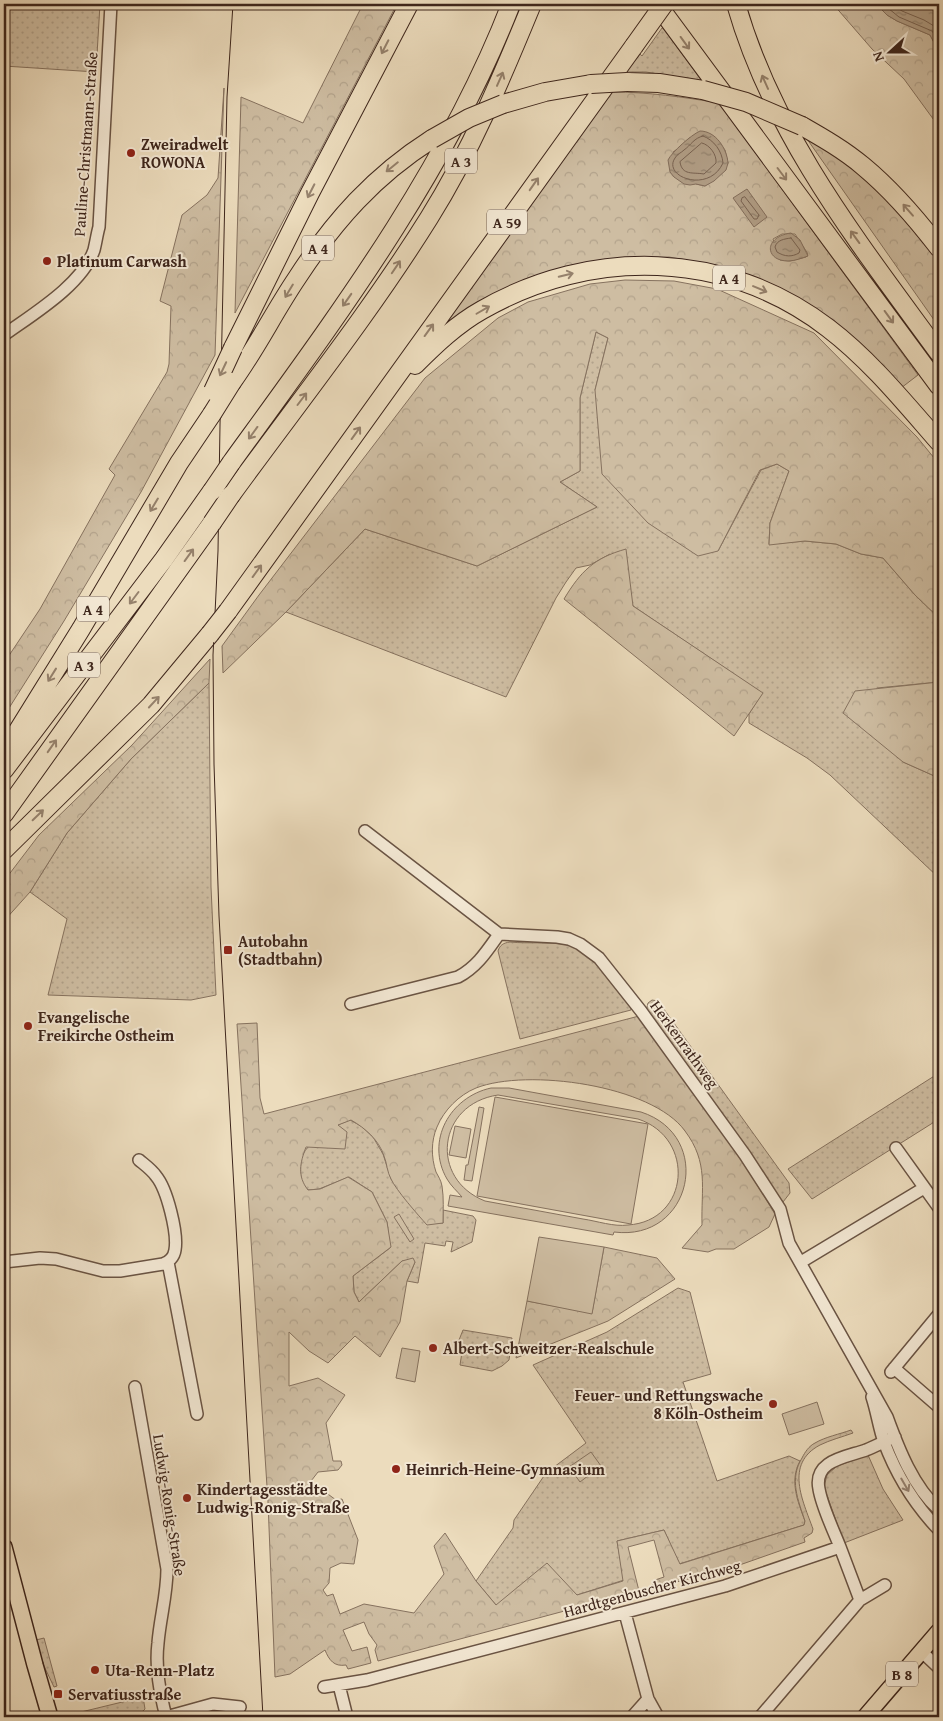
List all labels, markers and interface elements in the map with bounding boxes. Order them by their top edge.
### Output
north arrow [866,28,916,78]
one-way arrow [680,36,690,50]
one-way arrow [380,39,390,54]
text: N [867,48,889,65]
street label: Pauline-Christmann-Straße [67,51,103,237]
one-way arrow [495,72,505,87]
one-way arrow [759,75,769,90]
place label: Zweiradwelt ROWONA [141,132,229,174]
marker: Zweiradwelt ROWONA [125,147,137,159]
road number: A 3 [445,148,477,174]
one-way arrow [386,161,399,172]
one-way arrow [777,167,787,181]
one-way arrow [529,177,539,191]
one-way arrow [306,183,315,198]
one-way arrow [902,204,914,217]
road number: A 59 [487,210,527,234]
one-way arrow [850,230,860,244]
road number: A 4 [302,236,334,260]
place label: Platinum Carwash [57,249,187,273]
marker: Platinum Carwash [41,255,53,267]
one-way arrow [391,260,401,274]
road number: A 4 [713,266,745,290]
one-way arrow [558,270,574,279]
one-way arrow [283,284,293,298]
one-way arrow [752,285,767,294]
one-way arrow [342,293,352,307]
one-way arrow [476,304,490,314]
one-way arrow [883,310,894,323]
one-way arrow [424,323,434,337]
one-way arrow [218,361,227,376]
one-way arrow [296,393,307,406]
one-way arrow [248,426,258,440]
one-way arrow [351,426,361,440]
one-way arrow [148,498,158,512]
one-way arrow [184,549,195,562]
one-way arrow [252,564,262,578]
one-way arrow [129,591,140,604]
road number: A 4 [77,596,109,622]
road number: A 3 [68,652,100,678]
one-way arrow [47,667,57,681]
one-way arrow [148,695,160,708]
one-way arrow [47,739,57,753]
one-way arrow [32,809,44,822]
place label: Autobahn (Stadtbahn) [238,929,323,971]
marker: Autobahn (Stadtbahn) [222,944,234,956]
street label: Herkenrathweg [645,995,725,1093]
place label: Evangelische Freikirche Ostheim [38,1005,175,1047]
marker: Evangelische Freikirche Ostheim [22,1020,34,1032]
place label: Albert-Schweitzer-Realschule [443,1336,654,1360]
marker: Albert-Schweitzer-Realschule [427,1342,439,1354]
place label: Feuer- und Rettungswache 8 Köln-Ostheim [575,1383,763,1425]
marker: Feuer- und Rettungswache 8 Köln-Ostheim [767,1398,779,1410]
street label: Ludwig-Ronig-Straße [147,1433,193,1577]
place label: Heinrich-Heine-Gymnasium [406,1457,605,1481]
marker: Heinrich-Heine-Gymnasium [390,1463,402,1475]
place label: Kindertagesstädte Ludwig-Ronig-Straße [197,1477,350,1519]
one-way arrow [901,1478,911,1492]
marker: Kindertagesstädte Ludwig-Ronig-Straße [181,1492,193,1504]
street label: Hardtgenbuscher Kirchweg [561,1553,743,1623]
place label: Uta-Renn-Platz [105,1658,215,1682]
road number: B 8 [886,1662,918,1686]
marker: Uta-Renn-Platz [89,1664,101,1676]
place label: Servatiusstraße [68,1682,182,1706]
marker: Servatiusstraße [52,1688,64,1700]

